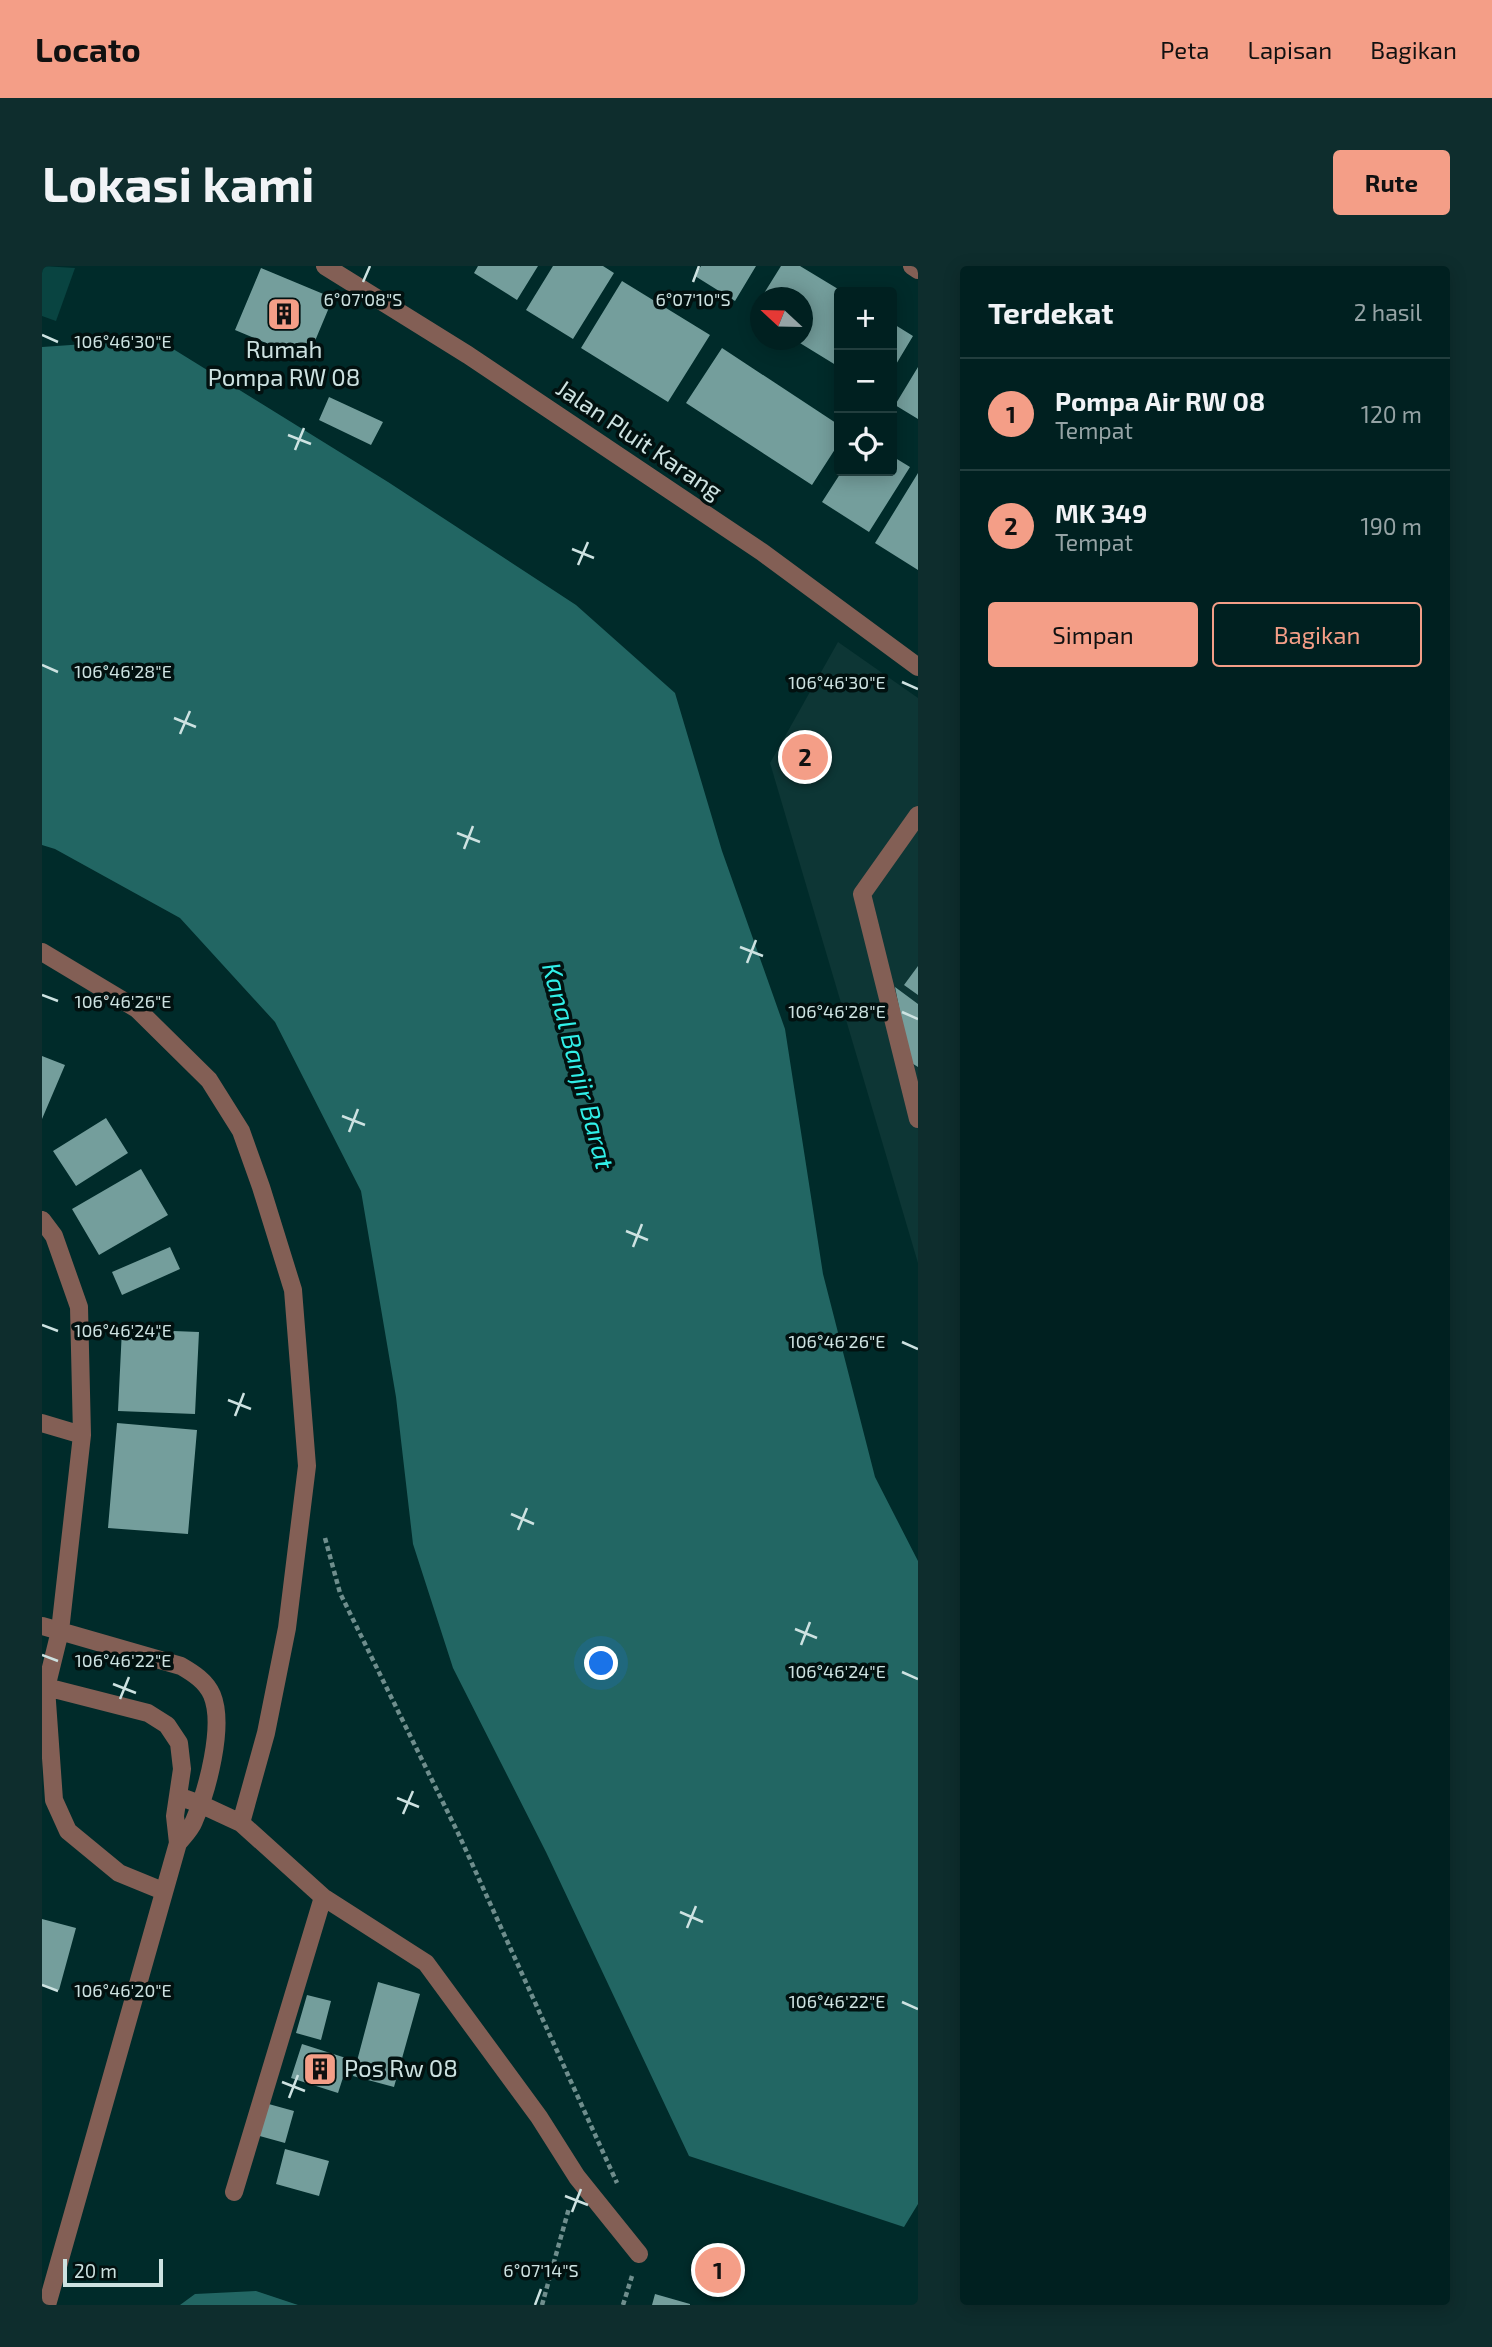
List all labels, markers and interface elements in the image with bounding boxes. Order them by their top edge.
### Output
text: Locato [35,29,141,69]
text: Peta [1160,35,1210,64]
text: Lapisan [1248,35,1332,64]
text: Bagikan [1370,35,1457,64]
button: Rute [1333,150,1450,215]
text: Lokasi kami [42,153,315,212]
north arrow [750,287,813,350]
map controls [834,287,897,476]
button: + [834,287,897,350]
text: 6°07'08"S [324,288,402,310]
text: 6°07'10"S [655,288,731,310]
text: Terdekat [988,294,1114,330]
building icon: Rumah Pompa RW 08 [265,295,303,333]
text: 2 hasil [1354,298,1422,326]
text: 106°46'30"E [74,330,172,352]
place label: Rumah Pompa RW 08 [208,334,360,391]
button: − [834,350,897,413]
street label: Jalan Pluit Karang [551,373,728,505]
text: Pompa Air RW 08 [1055,385,1265,416]
text: 1 [1006,400,1016,428]
text: 120 m [1361,400,1422,428]
button: locate [834,413,897,476]
text: Tempat [1055,416,1133,444]
text: MK 349 [1055,497,1147,528]
text: 2 [1004,512,1018,540]
text: 190 m [1361,512,1422,540]
text: Tempat [1055,528,1133,556]
button: Simpan [988,602,1198,667]
button: Bagikan [1212,602,1422,667]
text: 106°46'28"E [74,660,172,682]
text: 106°46'30"E [788,671,886,693]
pin: 2 [782,731,828,783]
water label: Kanal Banjir Barat [537,959,622,1173]
text: 106°46'26"E [75,990,171,1012]
text: 106°46'28"E [788,1000,886,1022]
text: 106°46'24"E [74,1319,172,1341]
text: 106°46'26"E [789,1330,885,1352]
your location [584,1646,618,1680]
text: 106°46'22"E [75,1649,171,1671]
text: 106°46'24"E [788,1660,886,1682]
text: 106°46'20"E [74,1979,172,2001]
text: 106°46'22"E [789,1990,885,2012]
building icon: Pos Rw 08 [301,2050,339,2088]
place label: Pos Rw 08 [344,2053,458,2082]
pin: 1 [695,2244,741,2296]
scale bar [63,2256,163,2288]
text: 20 m [74,2259,117,2282]
text: 6°07'14"S [503,2259,579,2281]

